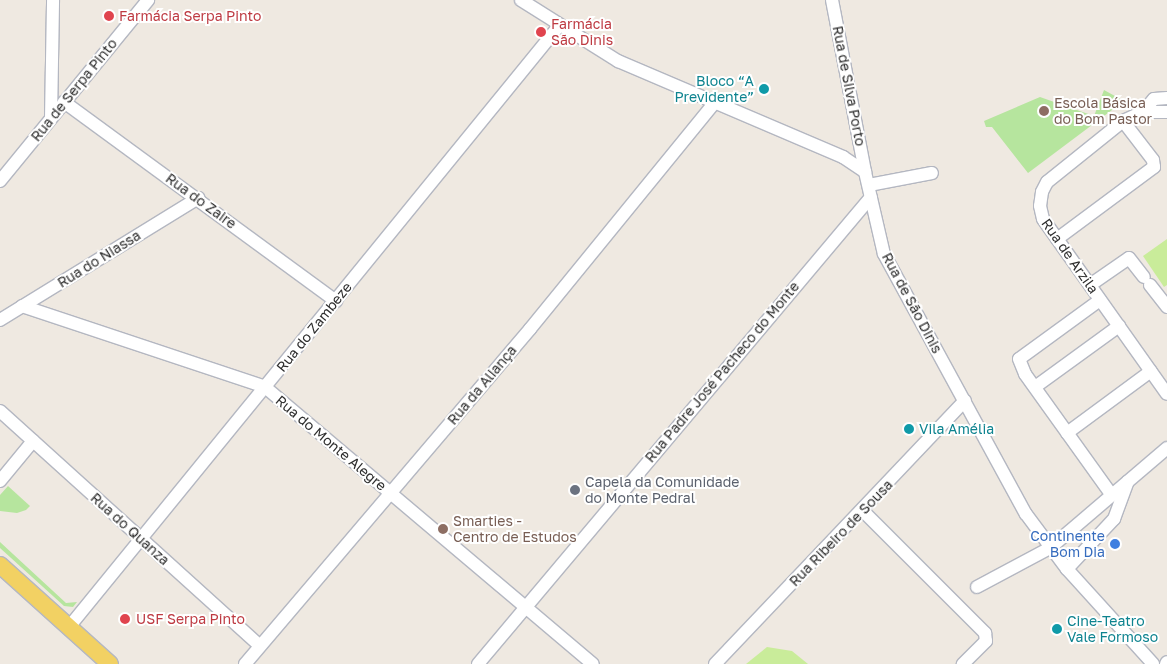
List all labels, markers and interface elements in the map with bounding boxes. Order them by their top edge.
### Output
place label: Farmácia Serpa Pinto [119,8,261,24]
marker: Farmácia Serpa Pinto [103,10,115,22]
place label: Farmácia São Dinis [551,16,613,48]
street label: Rua de Silva Porto [829,24,869,148]
marker: Farmácia São Dinis [535,26,547,38]
street label: Rua de Serpa Pinto [27,35,121,145]
place label: Bloco “A Previdente” [674,73,754,105]
marker: Bloco “A Previdente” [758,83,770,95]
place label: Escola Básica do Bom Pastor [1054,95,1152,128]
marker: Escola Básica do Bom Pastor [1038,105,1050,117]
street label: Rua do Zaire [162,170,240,232]
street label: Rua de Arzila [1038,215,1102,297]
street label: Rua do Niassa [54,227,144,291]
street label: Rua de São Dinis [878,250,946,356]
street label: Rua Padre José Pacheco do Monte [641,278,803,466]
street label: Rua do Zambeze [273,279,355,375]
street label: Rua da Aliança [444,342,520,428]
street label: Rua do Monte Alegre [272,392,390,494]
place label: Vila Amélia [919,421,994,437]
marker: Vila Amélia [903,423,915,435]
place label: Capela da Comunidade do Monte Pedral [585,474,739,507]
street label: Rua Ribeiro de Sousa [786,476,896,590]
marker: Capela da Comunidade do Monte Pedral [569,484,581,496]
street label: Rua do Quanza [87,489,173,569]
place label: Smarties - Centro de Estudos [453,513,577,546]
marker: Smarties - Centro de Estudos [437,523,449,535]
place label: Continente Bom Dia [1030,528,1105,560]
marker: Continente Bom Dia [1109,538,1121,550]
place label: USF Serpa Pinto [136,611,245,627]
marker: USF Serpa Pinto [118,612,132,626]
place label: Cine-Teatro Vale Formoso [1067,613,1158,646]
marker: Cine-Teatro Vale Formoso [1051,623,1063,635]

